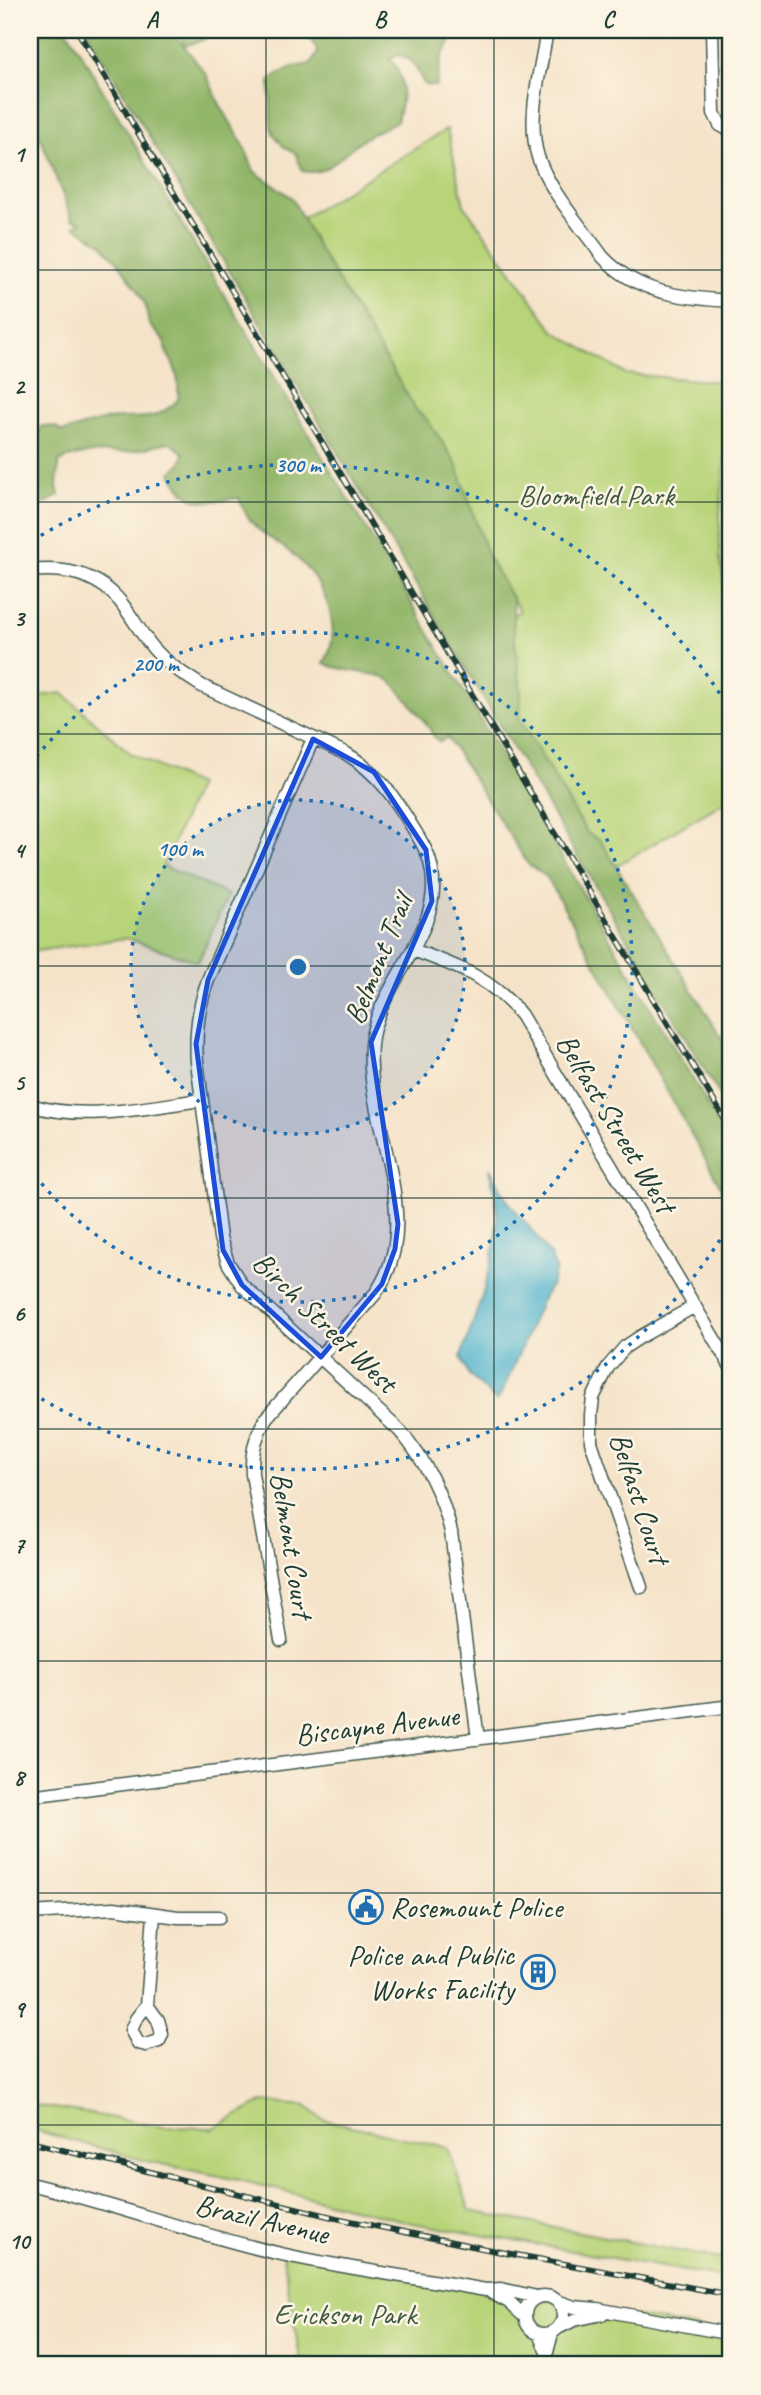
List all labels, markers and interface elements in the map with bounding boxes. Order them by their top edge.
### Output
text: A [146,5,160,34]
text: B [374,5,388,34]
text: C [603,5,617,34]
text: 1 [14,140,27,169]
text: 2 [14,372,27,401]
text: 300 m [275,452,323,478]
park label: Bloomfield Park [518,476,676,514]
text: 3 [14,604,27,633]
text: 200 m [133,651,181,677]
text: 4 [14,836,27,865]
text: 100 m [157,836,205,862]
street label: Belmont Trail [335,884,423,1029]
centre of rings [286,955,310,979]
street label: Belfast Street West [548,1026,687,1223]
text: 5 [14,1068,26,1097]
street label: Birch Street West [244,1243,408,1403]
text: 6 [14,1299,27,1328]
street label: Belfast Court [601,1428,680,1572]
street label: Belmont Court [262,1469,323,1625]
text: 7 [14,1531,27,1560]
street label: Biscayne Avenue [293,1696,463,1754]
text: 8 [14,1763,27,1792]
public building icon: Rosemount Police [347,1888,385,1926]
place label: Rosemount Police [390,1888,565,1926]
place label: Police and Public Works Facility [347,1936,517,2008]
building icon: Police and Public Works Facility [519,1953,557,1991]
text: 9 [14,1995,27,2024]
street label: Brazil Avenue [192,2185,335,2253]
text: 10 [9,2227,32,2256]
park label: Erickson Park [274,2295,418,2333]

